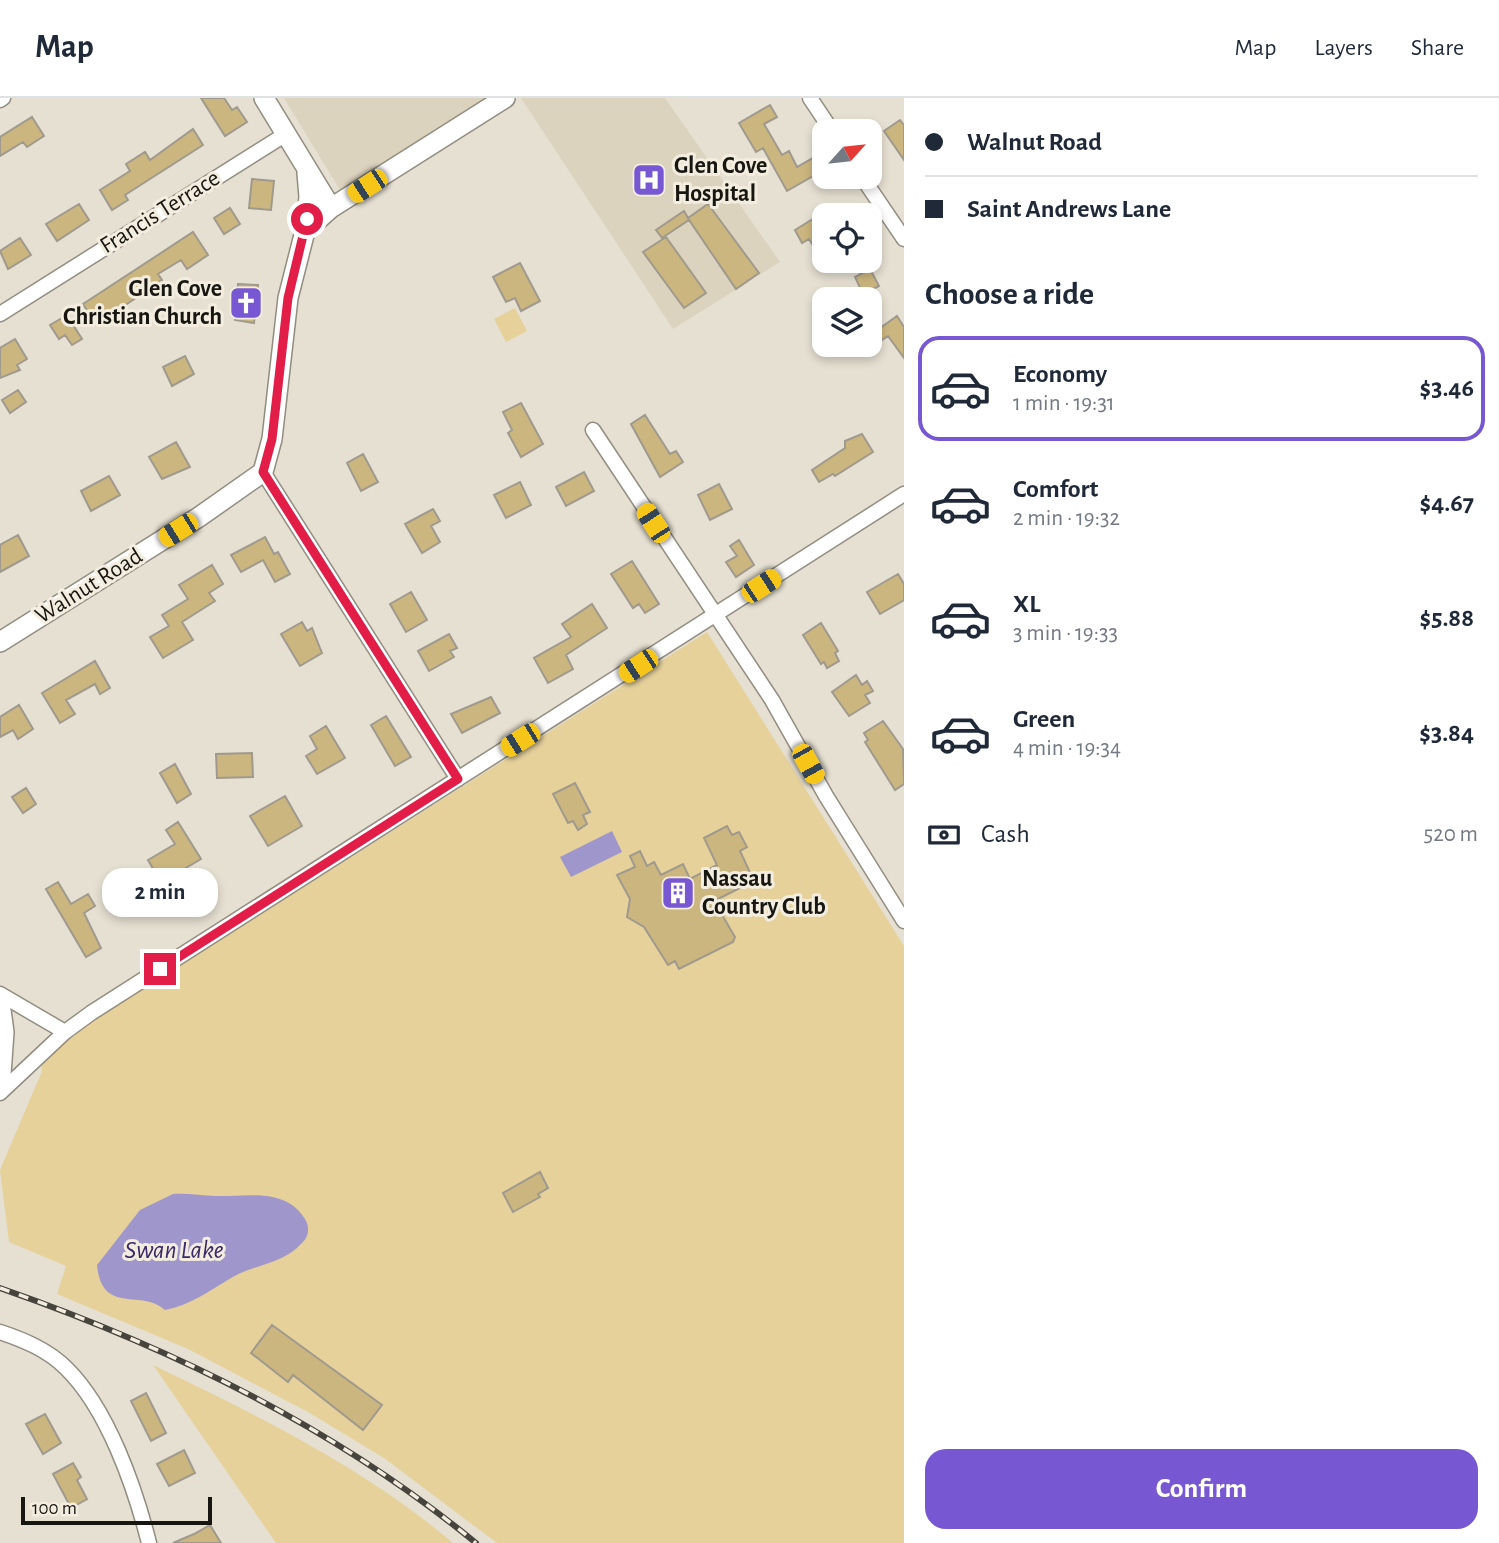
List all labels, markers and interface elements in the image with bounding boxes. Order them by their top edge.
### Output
text: Map [35,31,94,64]
text: Map [1234,36,1276,60]
text: Layers [1314,36,1373,60]
text: Share [1411,36,1464,60]
north arrow [812,119,882,189]
map controls [812,119,882,357]
text: Walnut Road [967,129,1102,155]
place label: Glen Cove Hospital [674,154,767,206]
hospital icon: Glen Cove Hospital [630,161,668,199]
street label: Francis Terrace [96,166,224,258]
car [344,166,391,206]
text: Saint Andrews Lane [967,196,1171,222]
route start [291,203,323,235]
button: locate [812,203,882,273]
place label: Glen Cove Christian Church [63,277,222,329]
text: Choose a ride [925,278,1094,310]
church icon: Glen Cove Christian Church [227,284,265,322]
button: layers [812,287,882,357]
icon: car [929,357,992,420]
text: Economy [1013,361,1107,387]
text: $3.46 [1420,375,1474,401]
text: 1 min · 19:31 [1013,392,1115,415]
icon: car [929,472,992,535]
text: Comfort [1013,476,1098,502]
text: $4.67 [1419,490,1474,516]
car [633,500,674,546]
text: 2 min · 19:32 [1013,507,1120,530]
car [155,510,202,550]
street label: Walnut Road [31,544,147,628]
car [738,566,785,606]
icon: car [929,587,992,650]
text: XL [1013,591,1040,617]
text: $5.88 [1419,605,1474,631]
text: 3 min · 19:33 [1013,622,1118,645]
car [615,646,662,686]
icon: car [929,702,992,765]
text: Green [1013,706,1075,732]
car [497,720,544,760]
text: $3.84 [1419,720,1474,746]
text: 4 min · 19:34 [1013,737,1121,760]
car [789,741,828,787]
icon: cash [925,816,963,854]
text: Cash [981,821,1030,847]
text: 520 m [1424,823,1478,846]
place label: Nassau Country Club [702,867,826,919]
callout: 2 min [102,868,218,916]
building icon: Nassau Country Club [659,874,697,912]
text: 2 min [134,881,186,904]
route end [144,953,176,985]
water label: Swan Lake [124,1237,224,1263]
button: Confirm [925,1449,1478,1529]
scale bar [21,1494,212,1526]
text: 100 m [32,1499,77,1518]

